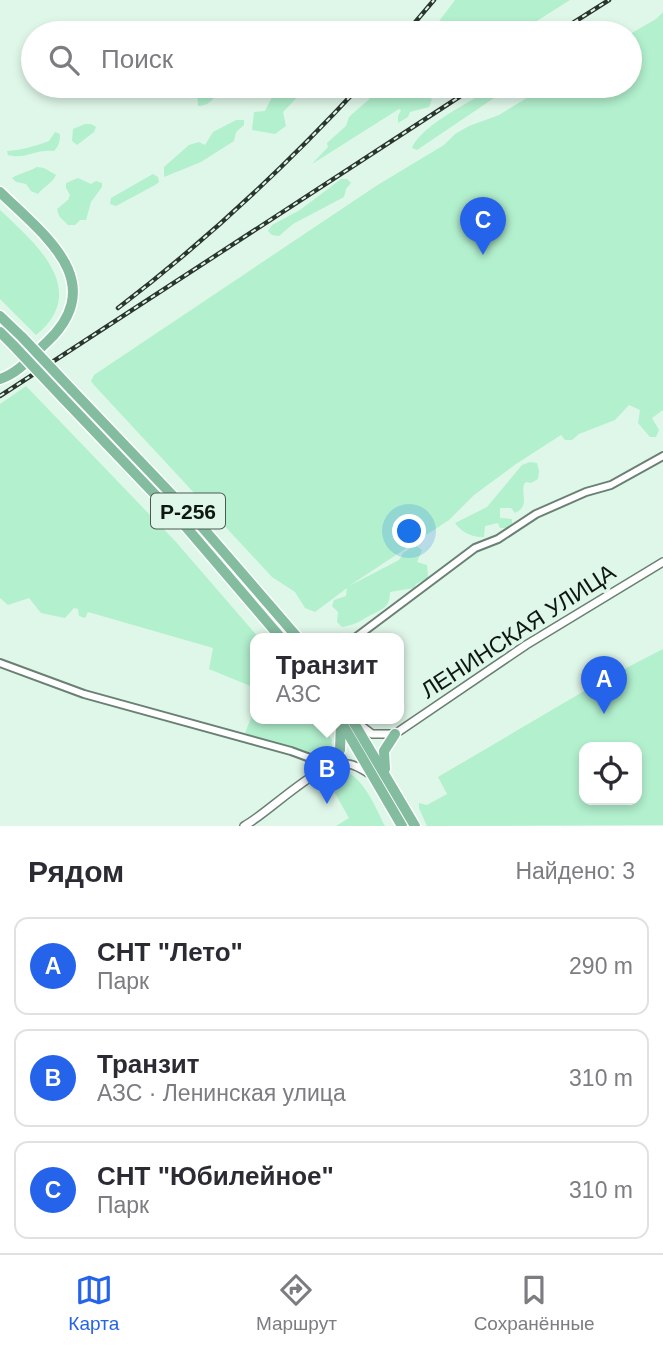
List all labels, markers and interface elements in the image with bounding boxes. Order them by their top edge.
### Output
search box [21,21,642,98]
icon: search [45,41,83,79]
text: Поиск [101,44,173,74]
pin: C [460,197,506,255]
road number: Р-256 [151,494,225,528]
your location [392,514,426,548]
street label: ЛЕНИНСКАЯ УЛИЦА [416,558,621,704]
popup [250,633,404,724]
text: Транзит [276,650,378,680]
pin: A [581,656,627,714]
text: АЗС [276,681,321,707]
map controls [579,742,642,805]
button: locate [579,742,642,805]
pin: B [304,746,350,804]
text: Рядом [28,855,124,888]
text: Найдено: 3 [515,858,635,884]
text: СНТ "Лето" [97,937,243,967]
text: A [45,953,61,979]
text: 290 m [569,953,633,979]
text: Парк [97,968,149,994]
text: Транзит [97,1049,200,1079]
text: B [45,1065,61,1091]
text: 310 m [569,1065,633,1091]
text: АЗС · Ленинская улица [97,1080,346,1106]
text: СНТ "Юбилейное" [97,1161,334,1191]
text: C [45,1177,61,1203]
text: 310 m [569,1177,633,1203]
text: Парк [97,1192,149,1218]
tab: Карта [68,1271,119,1335]
tab: Маршрут [256,1271,337,1335]
tab: Сохранённые [474,1271,595,1335]

